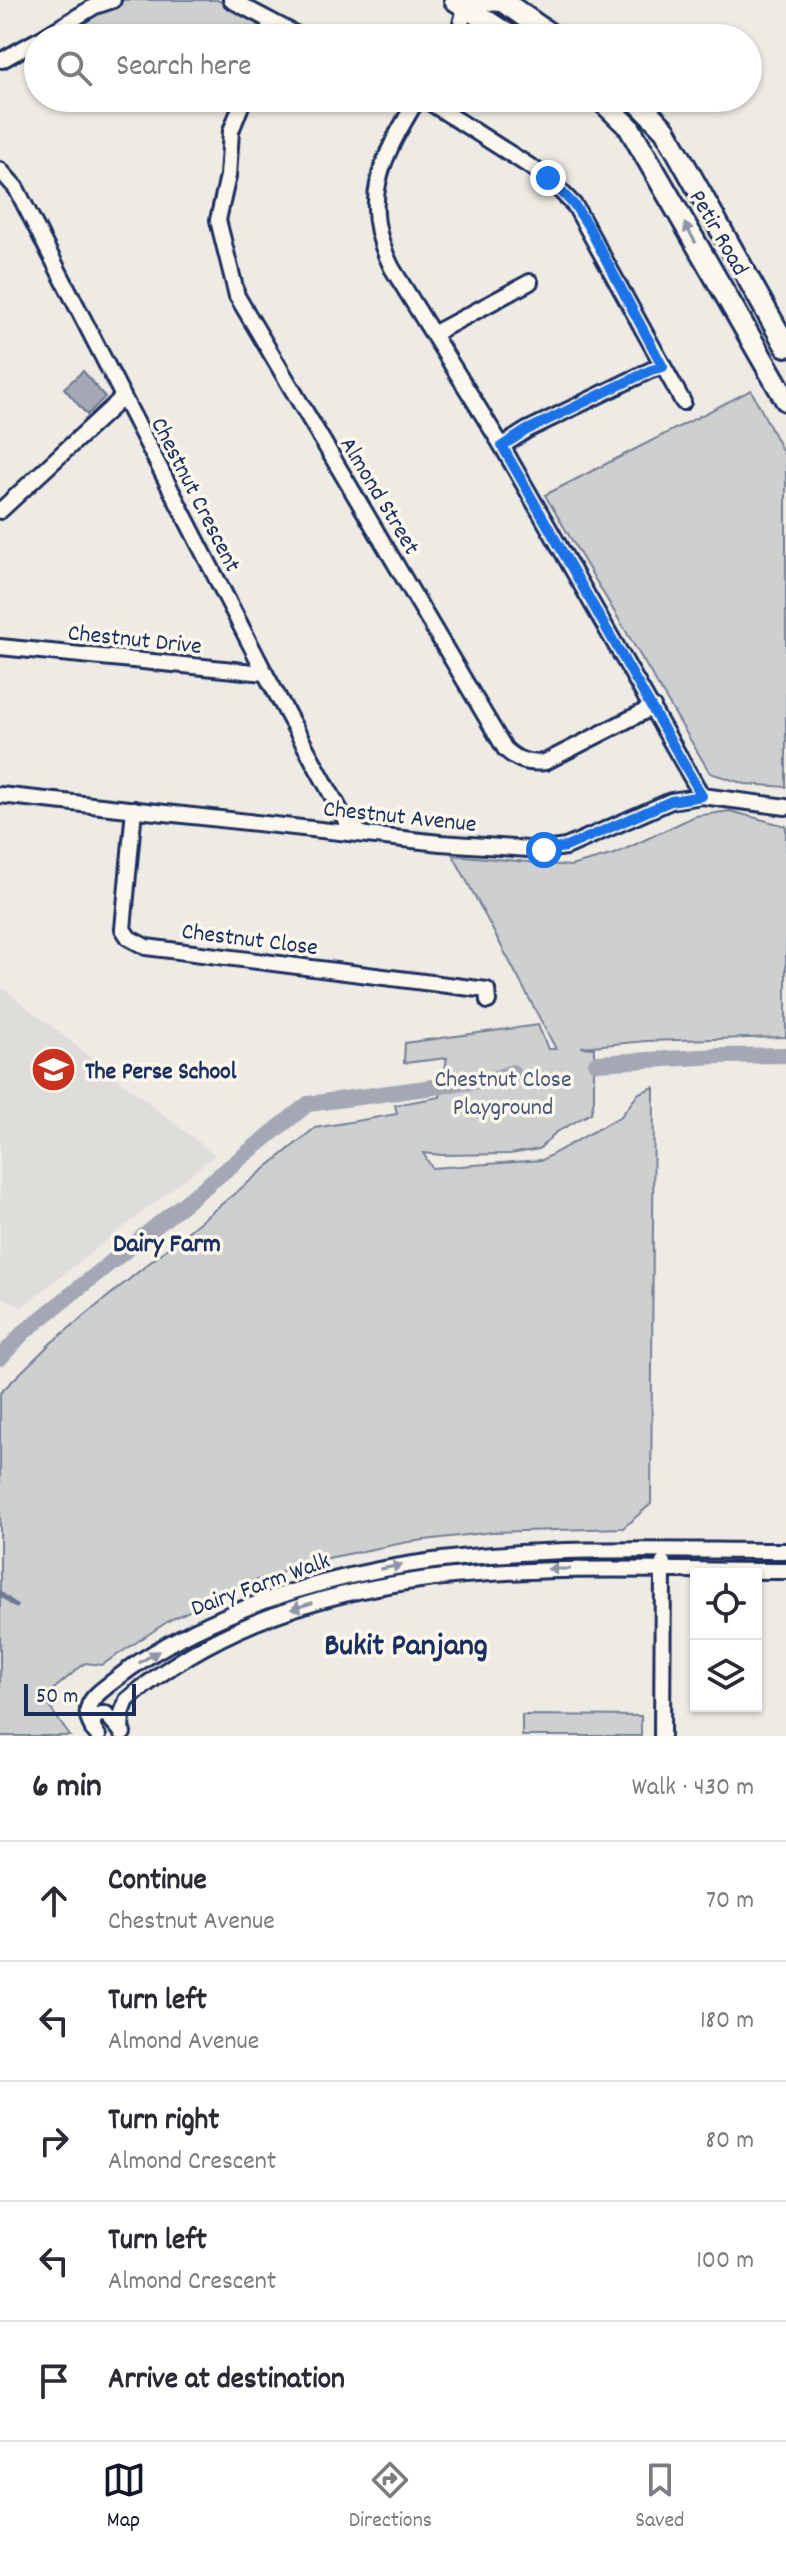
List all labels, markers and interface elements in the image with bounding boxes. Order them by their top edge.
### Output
search box [24,24,762,112]
icon: search [52,46,96,90]
text: Search here [116,47,252,90]
route end [530,160,566,196]
street label: Petir Road [679,184,756,283]
one-way arrow [684,222,698,244]
street label: Chestnut Crescent [141,412,248,579]
street label: Almond Street [330,431,427,562]
street label: Chestnut Drive [66,617,203,665]
street label: Chestnut Avenue [321,793,478,843]
route start [526,832,562,868]
street label: Chestnut Close [180,916,320,966]
school or university icon: The Perse School [30,1046,78,1094]
place label: The Perse School [85,1056,237,1090]
park label: Chestnut Close Playground [434,1064,572,1126]
district label: Dairy Farm [113,1227,221,1264]
street label: Dairy Farm Walk [187,1545,335,1627]
one-way arrow [379,1560,404,1572]
one-way arrow [546,1563,571,1575]
map controls [690,1568,762,1712]
button: locate [690,1568,762,1640]
one-way arrow [290,1600,314,1613]
district label: Bukit Panjang [324,1625,488,1671]
button: layers [690,1640,762,1712]
one-way arrow [138,1650,160,1664]
scale bar [24,1680,136,1716]
text: 50 m [36,1682,78,1713]
text: 6 min [32,1764,102,1813]
text: Walk · 430 m [632,1770,754,1807]
text: Continue [108,1861,207,1904]
icon: ahead [32,1879,76,1923]
text: 70 m [706,1883,754,1920]
text: Chestnut Avenue [108,1904,275,1941]
text: Turn left [108,1981,207,2024]
icon: left [32,1999,76,2043]
text: 180 m [700,2003,754,2040]
text: Almond Avenue [108,2024,259,2061]
text: Turn right [108,2101,219,2144]
icon: right [32,2119,76,2163]
text: 80 m [706,2123,754,2160]
text: Almond Crescent [108,2144,276,2181]
text: Turn left [108,2221,207,2264]
icon: left [32,2239,76,2283]
text: 100 m [696,2243,754,2280]
text: Almond Crescent [108,2264,276,2301]
icon: arrive [32,2359,76,2403]
text: Arrive at destination [108,2360,345,2403]
tab: Map [102,2458,146,2537]
tab: Directions [349,2458,432,2537]
tab: Saved [635,2458,684,2537]

